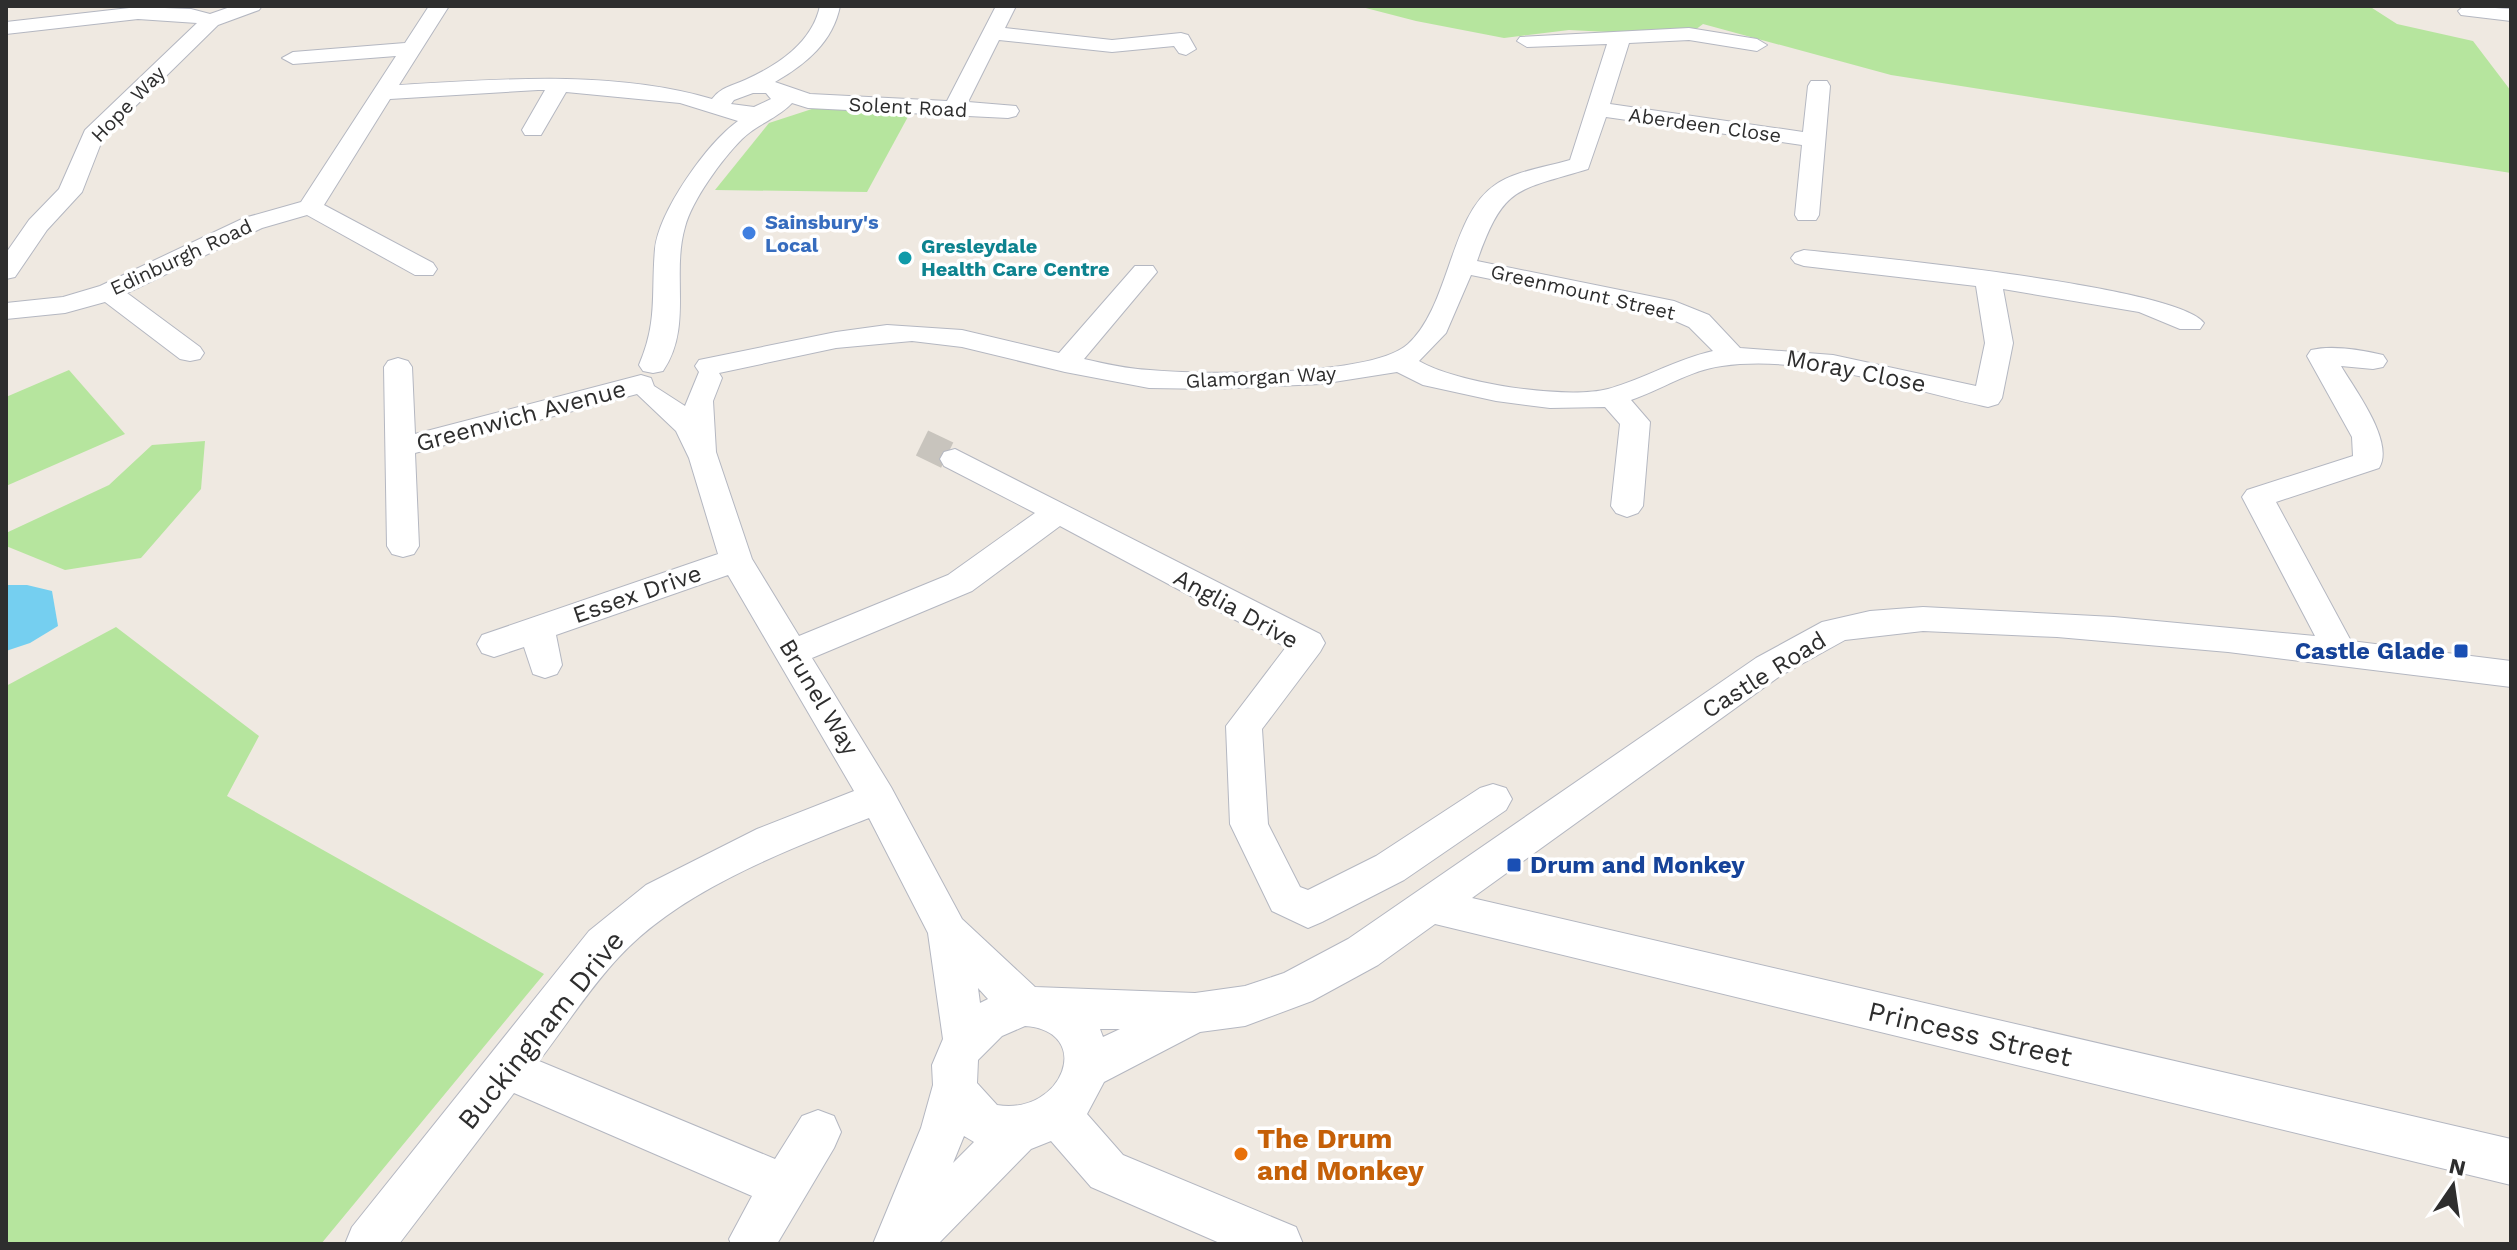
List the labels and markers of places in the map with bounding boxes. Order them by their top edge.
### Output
place label: Sainsbury's Local [765,210,879,257]
marker: Sainsbury's Local [740,224,758,242]
place label: Gresleydale Health Care Centre [921,234,1110,281]
marker: Gresleydale Health Care Centre [896,249,914,267]
place label: Castle Glade [2295,637,2445,665]
marker: Castle Glade [2452,642,2470,660]
place label: Drum and Monkey [1530,851,1745,879]
marker: Drum and Monkey [1505,856,1523,874]
place label: The Drum and Monkey [1257,1122,1424,1187]
marker: The Drum and Monkey [1232,1145,1250,1163]

